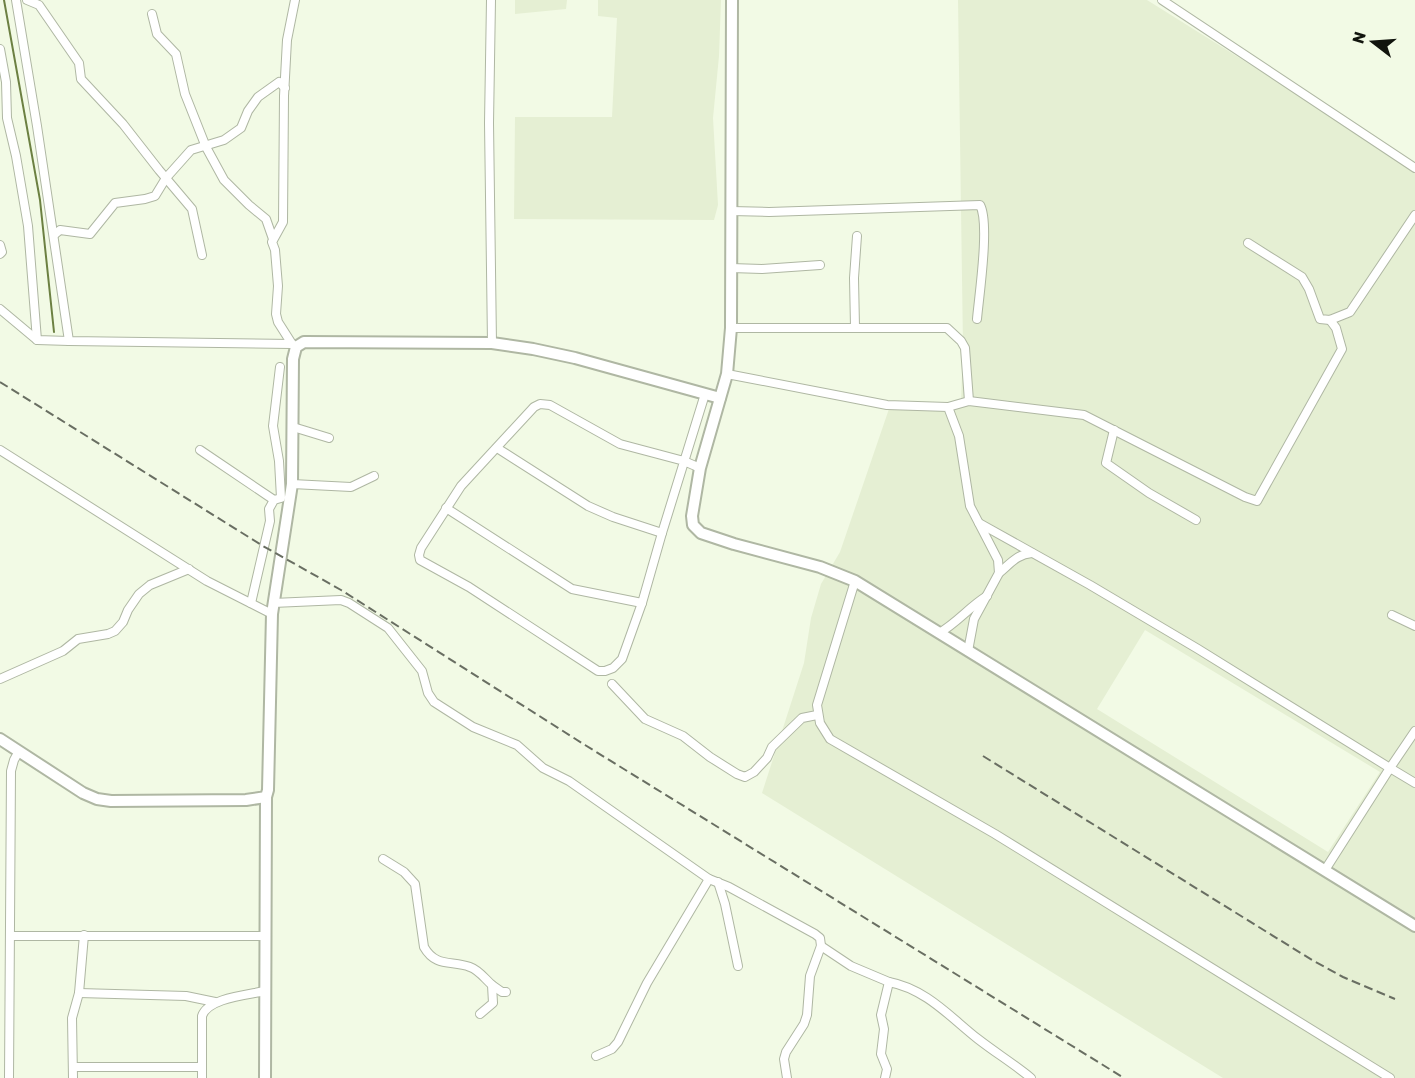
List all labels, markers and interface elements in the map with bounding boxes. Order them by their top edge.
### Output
north arrow [1343,12,1403,72]
text: N [1348,29,1370,46]

